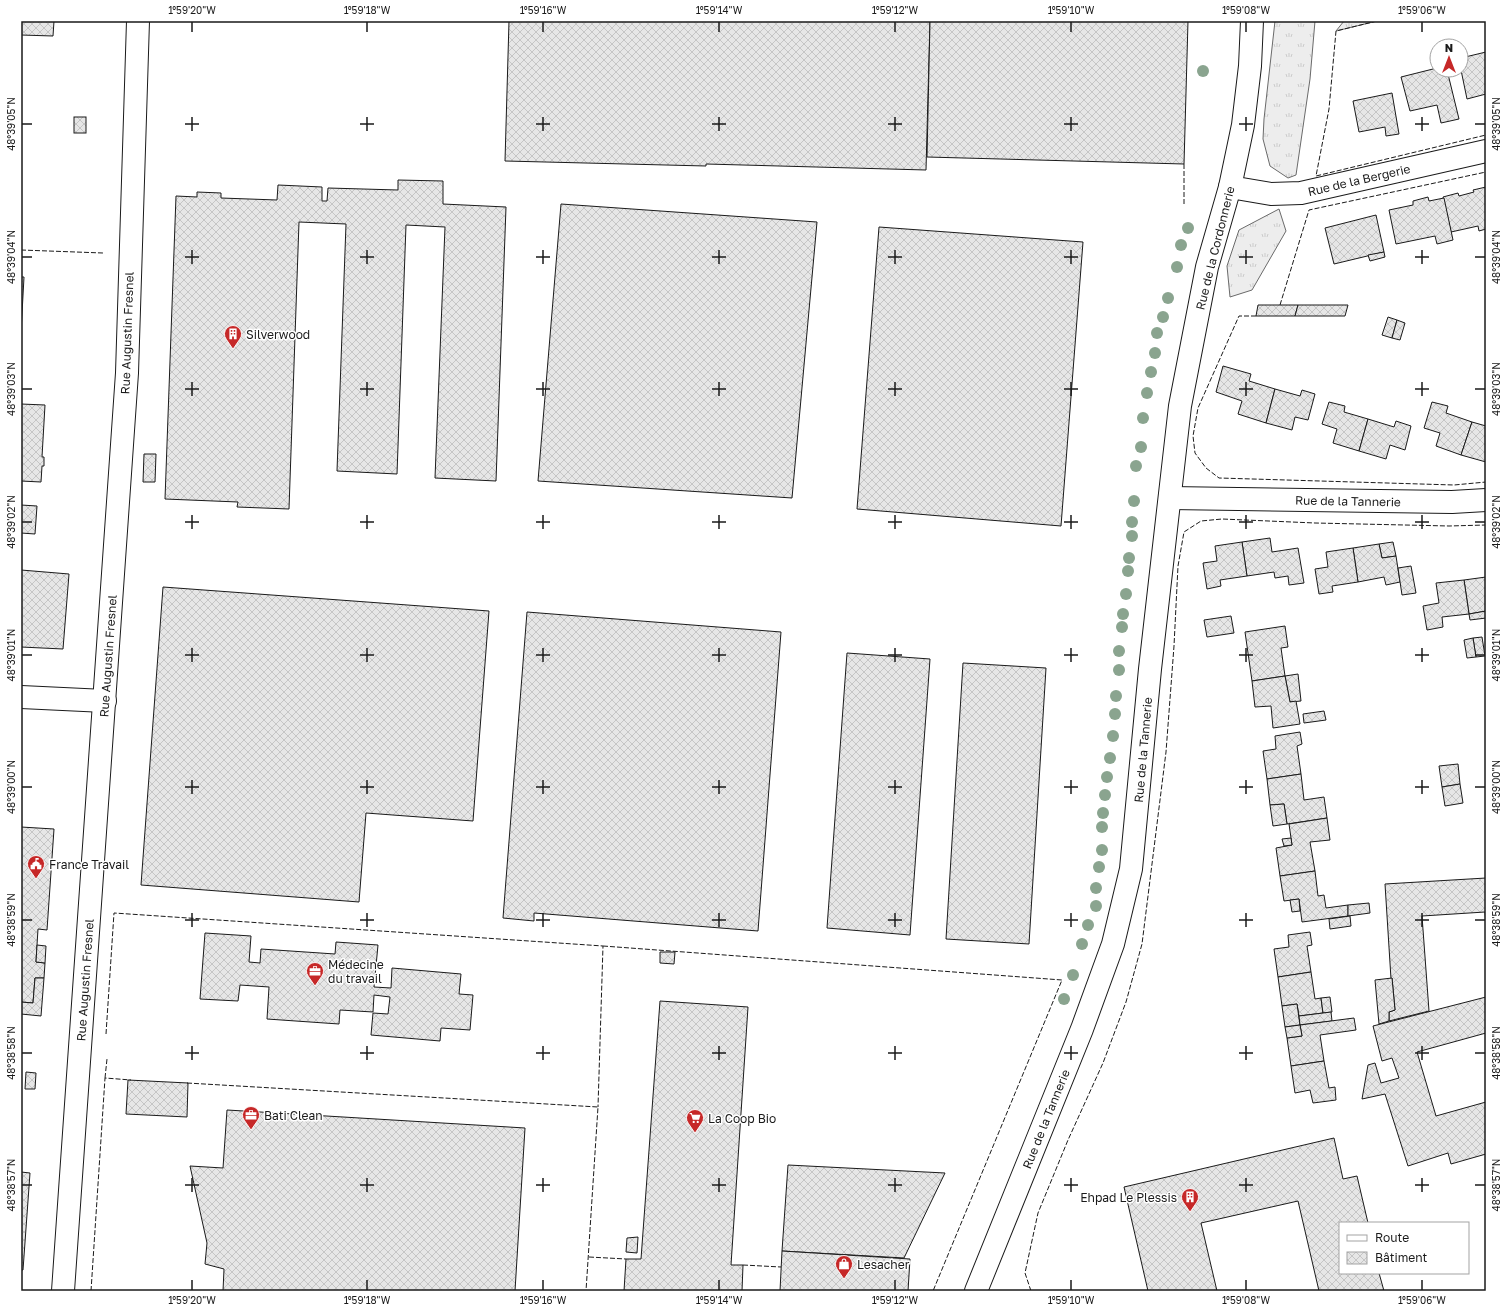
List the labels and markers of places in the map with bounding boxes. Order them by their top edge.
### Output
building icon: Silverwood [223,324,243,349]
place label: Silverwood [246,327,310,342]
public building icon: France Travail [26,854,46,879]
place label: France Travail [49,857,129,872]
place label: Médecine du travail [328,957,384,986]
office icon: Médecine du travail [305,961,325,986]
office icon: Bati Clean [241,1105,261,1130]
place label: Bati Clean [264,1108,323,1123]
supermarket icon: La Coop Bio [685,1108,705,1133]
place label: La Coop Bio [708,1111,776,1126]
building icon: Ehpad Le Plessis [1180,1187,1200,1212]
place label: Ehpad Le Plessis [1080,1190,1177,1205]
shop icon: Lesacher [834,1254,854,1279]
place label: Lesacher [857,1257,910,1272]

